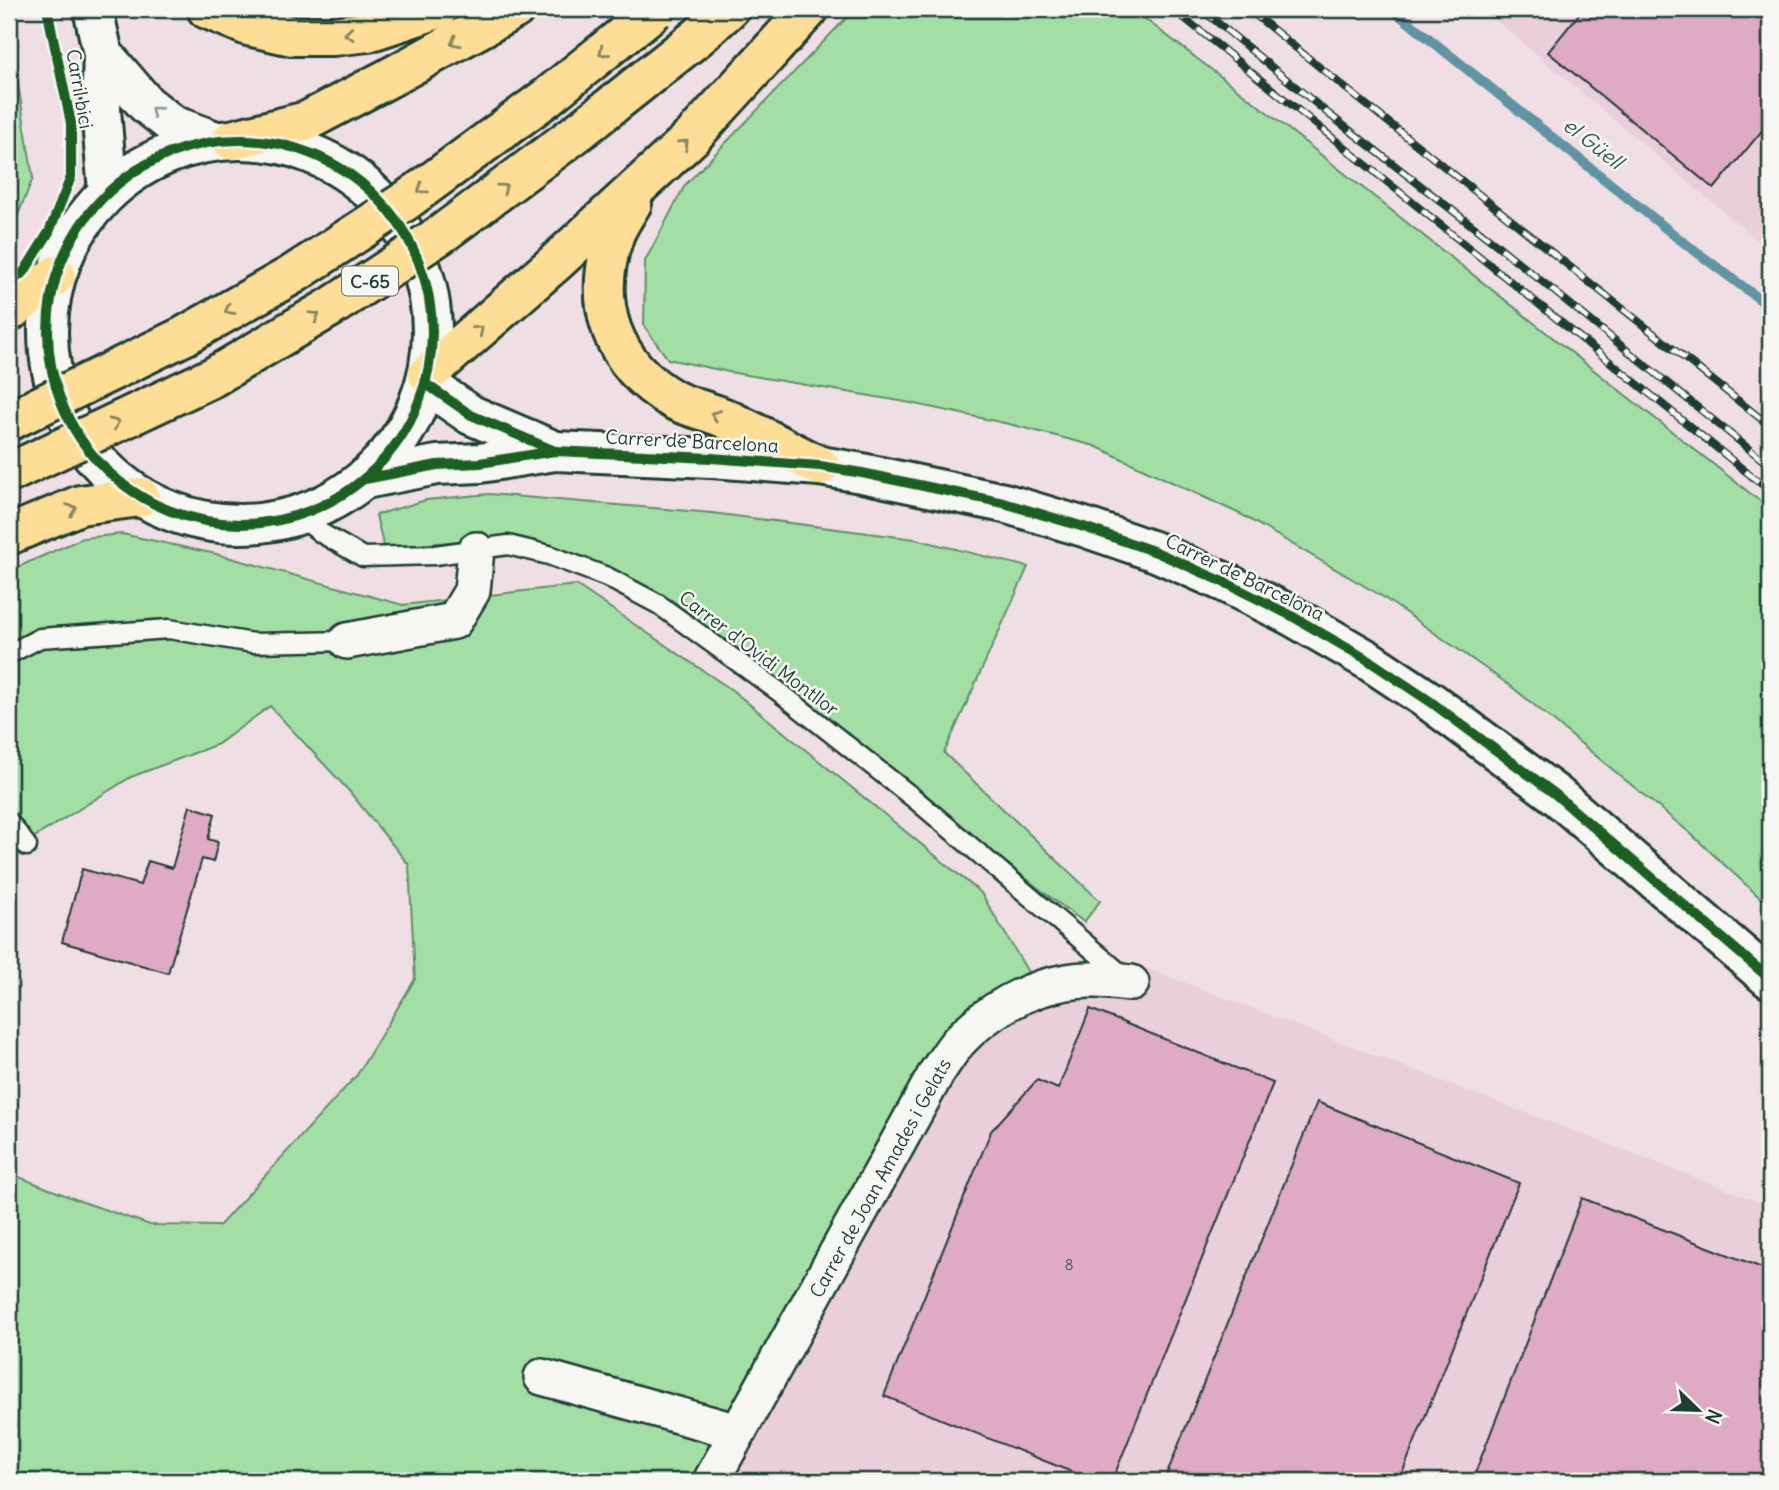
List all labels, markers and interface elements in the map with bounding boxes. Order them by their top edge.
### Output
one-way arrow [343,27,355,42]
one-way arrow [450,34,462,47]
one-way arrow [599,44,612,56]
street label: Carril bici [61,47,99,131]
one-way arrow [151,107,164,119]
water label: el Güell [1557,111,1631,177]
one-way arrow [676,140,689,152]
one-way arrow [417,181,430,193]
one-way arrow [496,184,508,196]
road number: C-65 [342,267,398,296]
one-way arrow [224,302,237,315]
one-way arrow [308,311,321,324]
one-way arrow [471,326,484,338]
one-way arrow [709,409,721,423]
one-way arrow [108,417,120,431]
street label: Carrer de Barcelona [605,424,780,458]
one-way arrow [65,503,77,517]
street label: Carrer de Barcelona [1162,528,1328,626]
street label: Carrer d'Ovidi Montllor [674,585,844,721]
street label: Carrer de Joan Amades i Gelats [804,1054,956,1302]
house number: 8 [1064,1254,1074,1274]
north arrow [1664,1374,1734,1444]
text: N [1700,1406,1727,1427]

